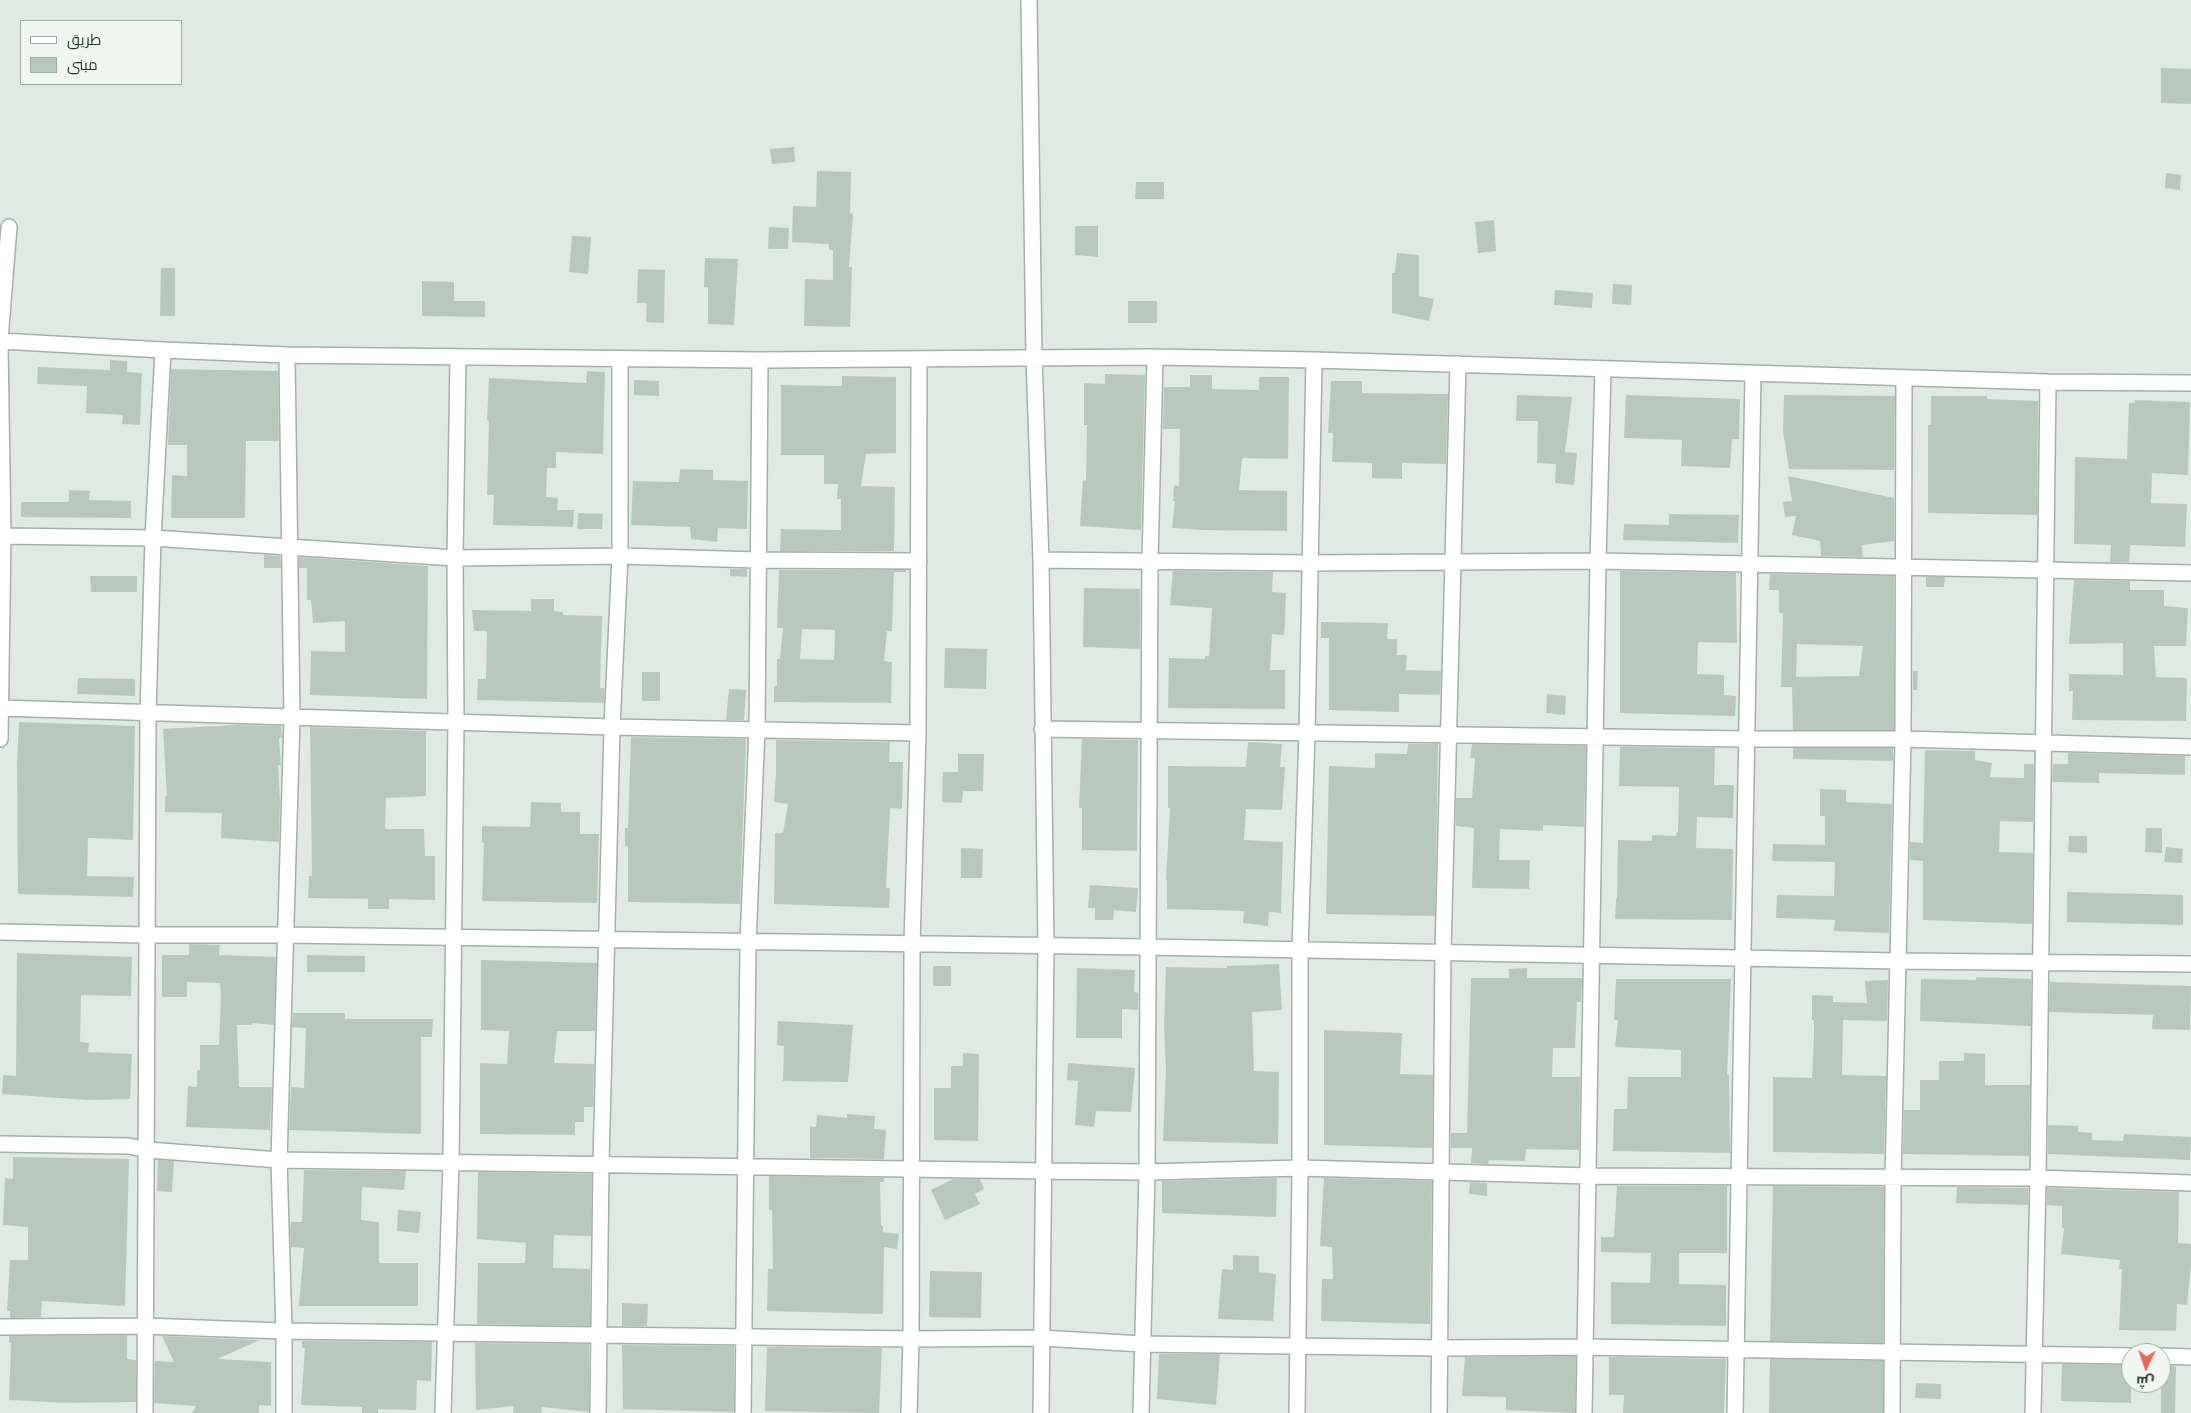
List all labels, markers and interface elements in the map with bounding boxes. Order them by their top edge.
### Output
legend [20,20,182,85]
text: طريق [67,31,101,49]
text: مبنى [67,56,98,74]
north arrow [2121,1343,2171,1393]
text: ش [2136,1373,2155,1391]

